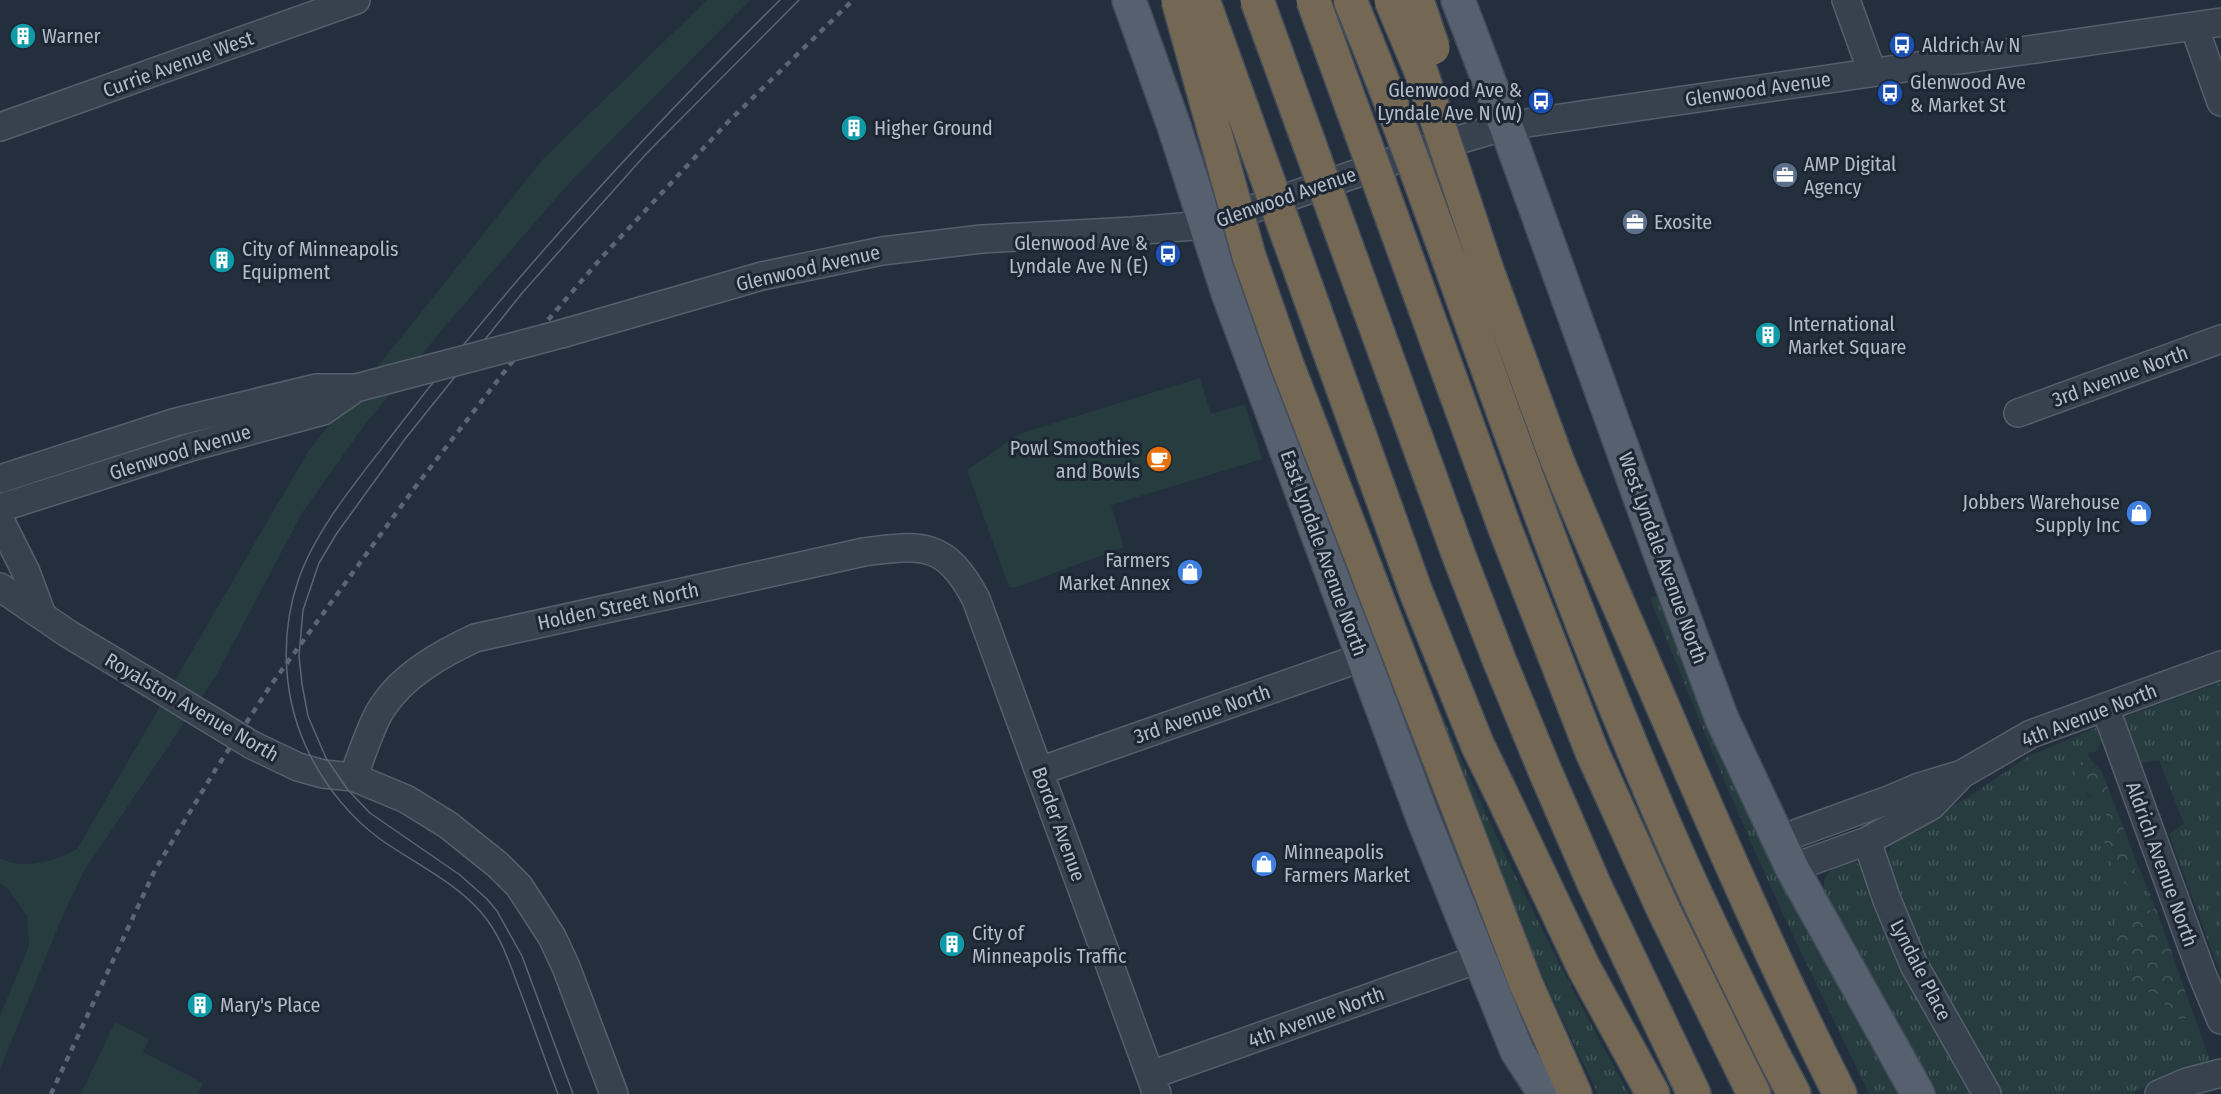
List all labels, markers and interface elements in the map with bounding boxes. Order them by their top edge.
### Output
building icon: Warner [8,21,38,51]
place label: Warner [42,24,101,48]
street label: Currie Avenue West [99,25,257,102]
bus stop icon: Aldrich Av N [1887,30,1917,60]
place label: Aldrich Av N [1922,33,2021,57]
street label: Glenwood Avenue [1684,67,1832,111]
place label: Glenwood Ave & Market St [1910,70,2026,117]
place label: Glenwood Ave & Lyndale Ave N (W) [1377,78,1522,125]
bus stop icon: Glenwood Ave & Market St [1875,78,1905,108]
bus stop icon: Glenwood Ave & Lyndale Ave N (W) [1526,86,1556,116]
building icon: Higher Ground [839,113,869,143]
place label: Higher Ground [874,116,993,140]
place label: AMP Digital Agency [1804,152,1896,199]
office icon: AMP Digital Agency [1770,160,1800,190]
street label: Glenwood Avenue [1213,162,1359,232]
office icon: Exosite [1620,207,1650,237]
place label: Exosite [1654,210,1712,234]
place label: Glenwood Ave & Lyndale Ave N (E) [1009,231,1148,278]
place label: City of Minneapolis Equipment [242,237,399,284]
bus stop icon: Glenwood Ave & Lyndale Ave N (E) [1153,239,1183,269]
street label: Glenwood Avenue [734,240,882,296]
building icon: City of Minneapolis Equipment [207,245,237,275]
place label: International Market Square [1788,312,1906,359]
building icon: International Market Square [1753,320,1783,350]
street label: 3rd Avenue North [2049,340,2191,412]
street label: Glenwood Avenue [106,419,254,485]
place label: Powl Smoothies and Bowls [1010,436,1140,483]
cafe icon: Powl Smoothies and Bowls [1144,444,1174,474]
street label: East Lyndale Avenue North [1276,447,1372,659]
street label: West Lyndale Avenue North [1614,449,1712,667]
place label: Jobbers Warehouse Supply Inc [1963,490,2120,537]
shop icon: Jobbers Warehouse Supply Inc [2124,498,2154,528]
place label: Farmers Market Annex [1059,548,1170,595]
shop icon: Farmers Market Annex [1175,557,1205,587]
street label: Holden Street North [535,577,701,635]
street label: Royalston Avenue North [101,647,283,767]
street label: 4th Avenue North [2018,678,2160,752]
street label: 3rd Avenue North [1131,679,1273,749]
street label: Border Avenue [1027,763,1091,885]
street label: Aldrich Avenue North [2121,778,2203,950]
place label: Minneapolis Farmers Market [1284,840,1411,887]
shop icon: Minneapolis Farmers Market [1249,849,1279,879]
street label: Lyndale Place [1885,915,1957,1025]
place label: City of Minneapolis Traffic [972,921,1127,968]
building icon: City of Minneapolis Traffic [937,929,967,959]
street label: 4th Avenue North [1245,981,1387,1053]
building icon: Mary's Place [185,990,215,1020]
place label: Mary's Place [220,993,320,1017]

